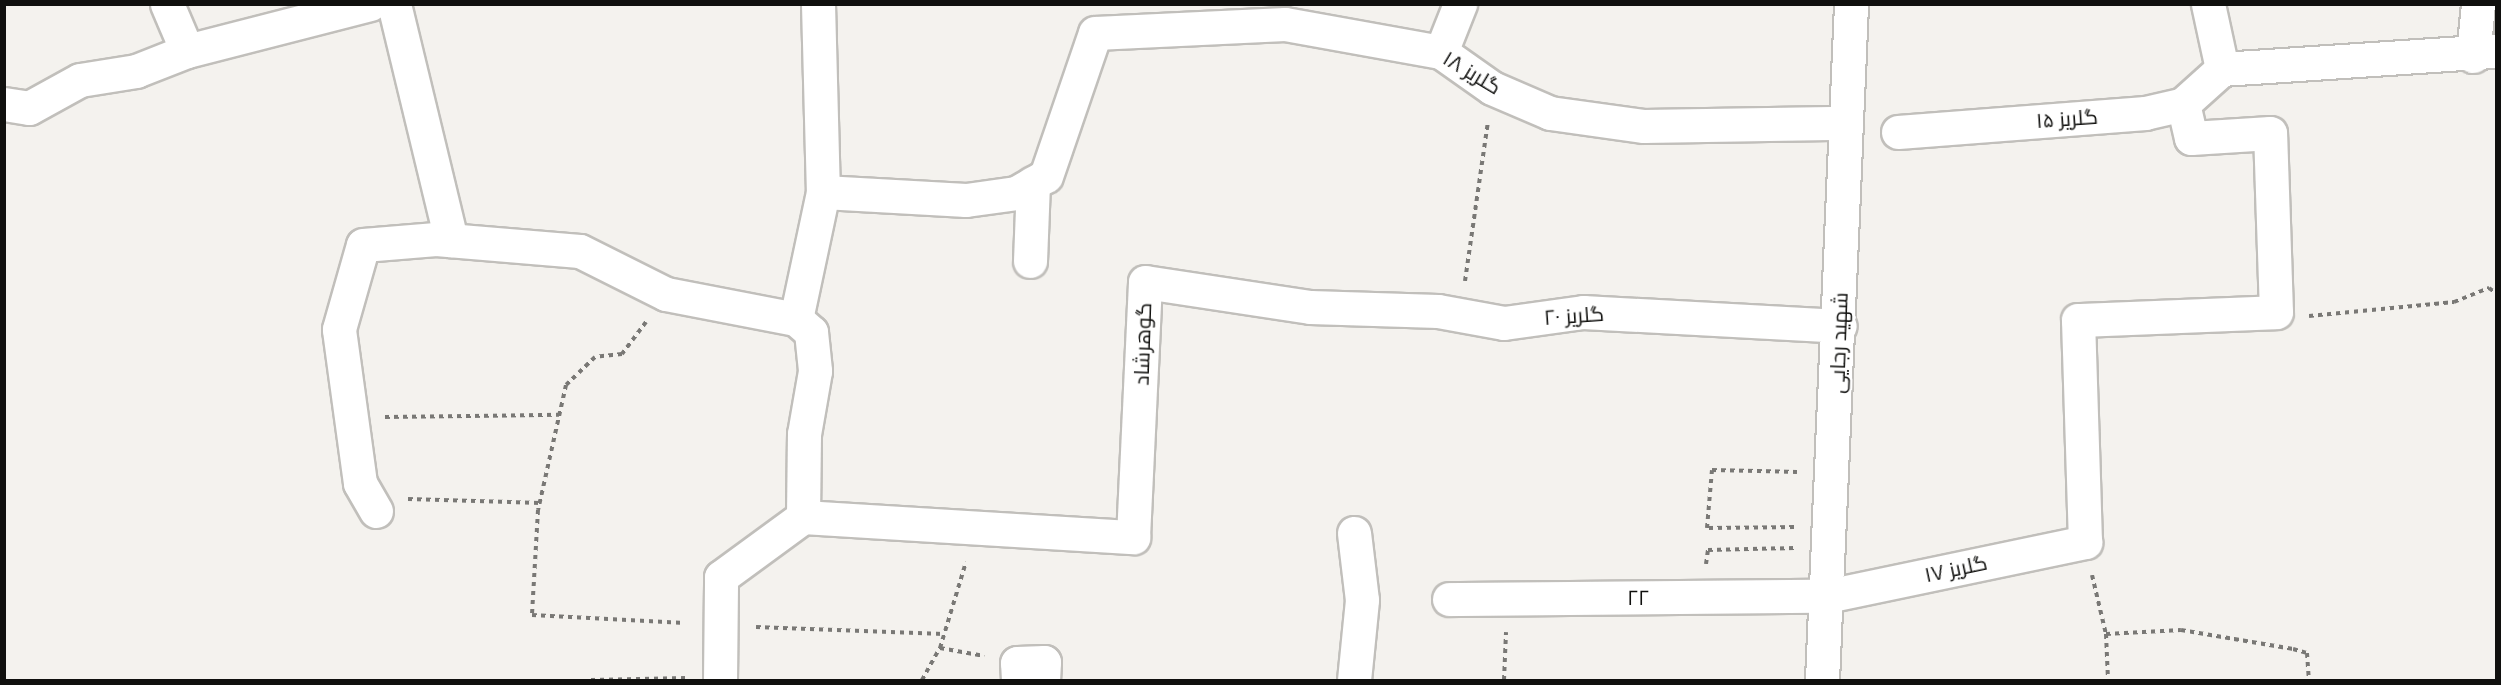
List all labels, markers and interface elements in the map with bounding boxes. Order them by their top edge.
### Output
street label: گلریز ۱۸ [1438,46,1506,100]
street label: گلریز ۱۵ [2035,104,2099,134]
street label: شهید رجایی [1825,292,1853,394]
street label: گلریز ۲۰ [1543,301,1605,331]
street label: گوهرشاد [1129,302,1157,386]
street label: گلریز ۱۷ [1922,550,1990,588]
street label: ۲۲ [1627,585,1649,611]

